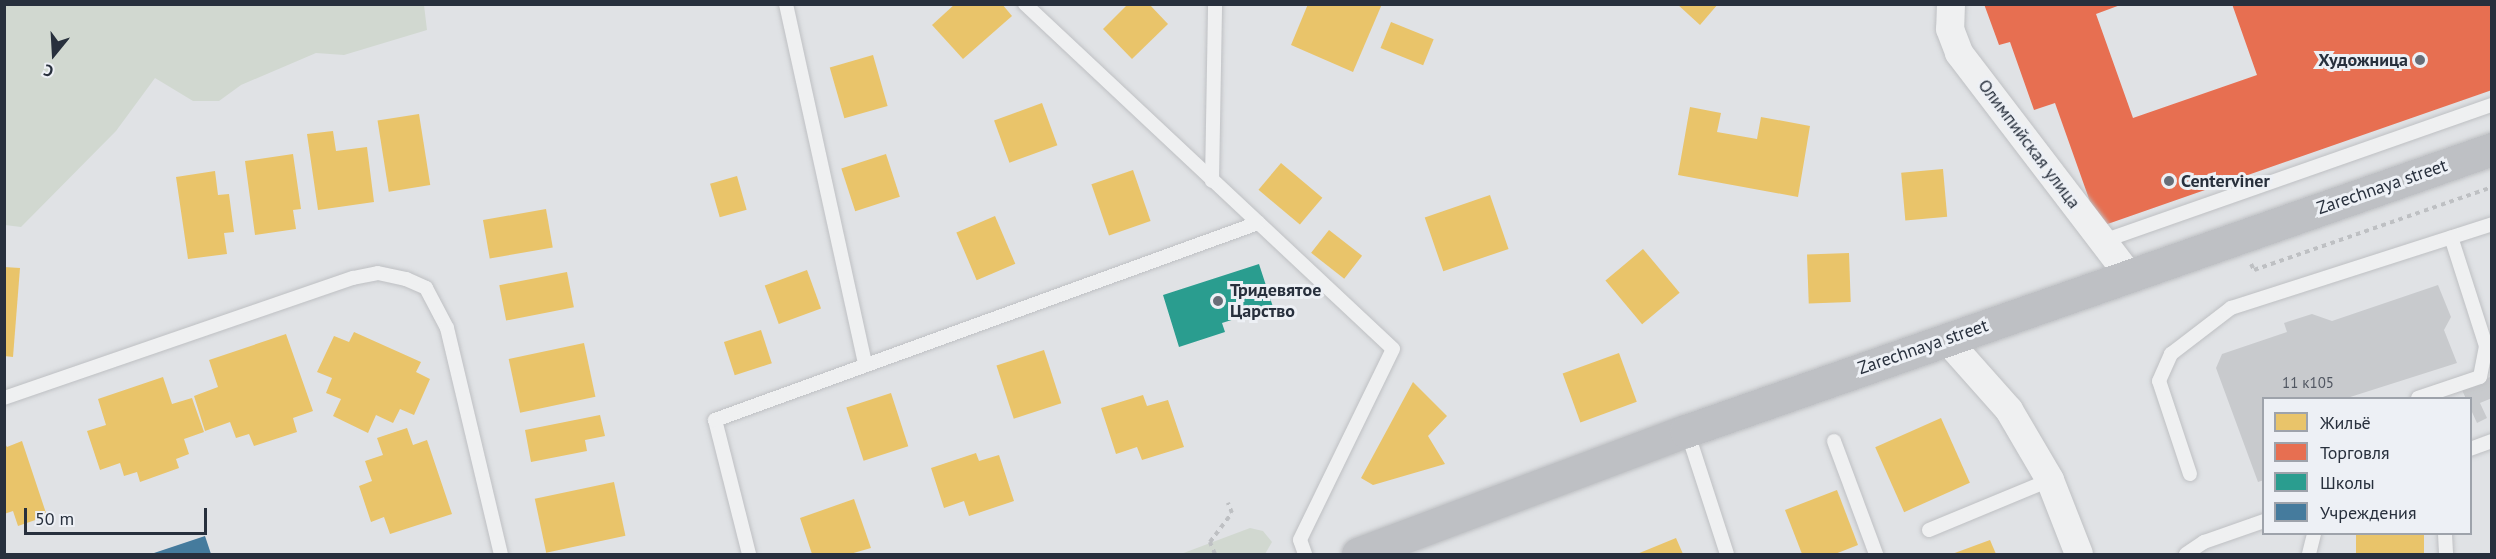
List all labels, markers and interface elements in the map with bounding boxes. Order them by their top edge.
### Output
north arrow [24,24,84,84]
place label: Художница [2318,49,2408,71]
marker: Художница [2413,53,2427,67]
text: С [41,60,56,82]
street label: Олимпийская улица [1973,75,2085,213]
street label: Zarechnaya street [2314,155,2450,219]
place label: Centerviner [2181,170,2270,192]
marker: Centerviner [2162,174,2176,188]
place label: Тридевятое Царство [1230,280,1321,322]
marker: Тридевятое Царство [1211,294,1225,308]
street label: Zarechnaya street [1855,315,1991,379]
house number: 11 к105 [2282,374,2334,392]
legend [2262,397,2472,535]
text: Жильё [2320,411,2371,434]
text: Торговля [2320,441,2390,464]
text: Школы [2320,471,2375,494]
scale bar [27,496,210,534]
text: Учреждения [2320,501,2417,524]
text: 50 m [35,507,74,530]

